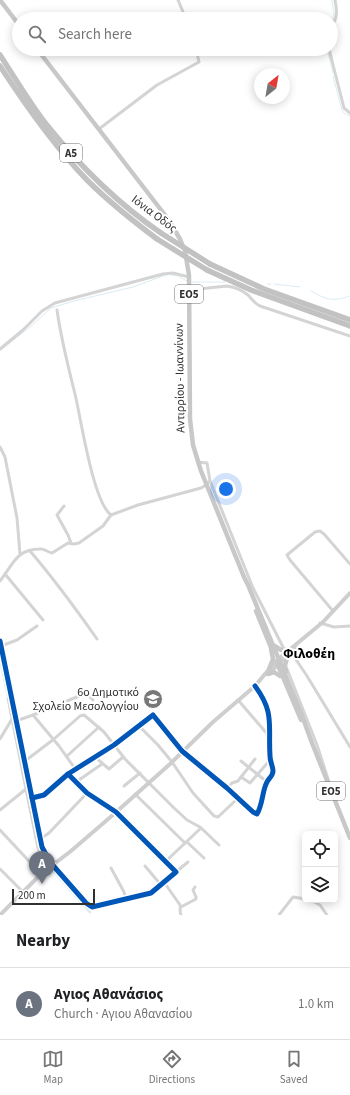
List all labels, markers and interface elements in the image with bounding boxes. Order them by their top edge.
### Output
search box [12,12,338,56]
icon: search [26,23,48,45]
text: Search here [58,24,132,45]
north arrow [254,68,290,104]
road number: Α5 [60,144,82,162]
street label: Ιόνια Οδός [128,191,180,237]
road number: ΕΟ5 [175,285,203,303]
street label: Αντιρρίου - Ιωαννίνων [171,323,189,433]
your location [216,479,236,499]
district label: Φιλοθέη [283,644,335,664]
place label: 6ο Δημοτικό Σχολείο Μεσολογγίου [32,684,139,715]
school or university icon: 6ο Δημοτικό Σχολείο Μεσολογγίου [142,688,164,710]
road number: ΕΟ5 [317,782,345,800]
map controls [302,831,338,903]
button: locate [302,831,338,867]
pin: A [29,851,55,884]
button: layers [302,867,338,903]
scale bar [12,887,95,906]
text: 200 m [18,888,46,903]
text: Nearby [16,929,70,953]
text: Αγιος Αθανάσιος [54,984,163,1005]
text: A [25,995,33,1013]
text: 1.0 km [298,995,334,1013]
text: Church · Αγιου Αθανασίου [54,1005,193,1023]
tab: Map [42,1048,64,1087]
tab: Directions [149,1048,195,1087]
tab: Saved [280,1048,308,1087]

